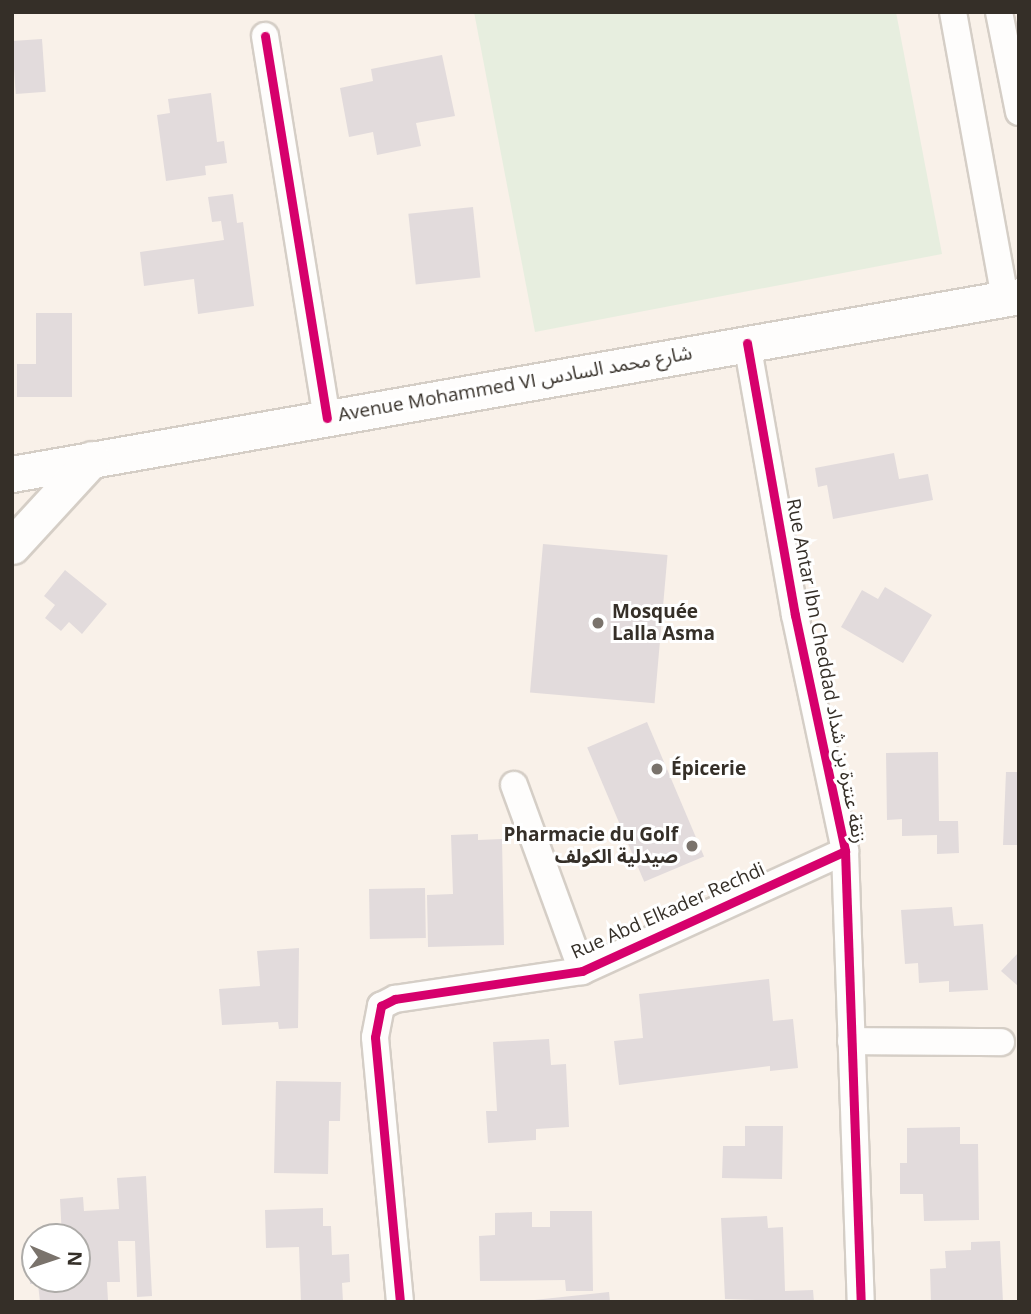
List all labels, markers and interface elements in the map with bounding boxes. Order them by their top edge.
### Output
street label: Avenue Mohammed VI شارع محمد السادس [336,342,694,426]
street label: Rue Antar Ibn Cheddad زنقة عنترة بن شداد [781,497,871,845]
place label: Mosquée Lalla Asma [612,601,715,645]
marker: Mosquée Lalla Asma [590,615,606,631]
place label: Épicerie [671,758,746,780]
marker: Épicerie [649,761,665,777]
place label: Pharmacie du Golf صيدلية الكولف [503,824,678,868]
marker: Pharmacie du Golf صيدلية الكولف [684,838,700,854]
street label: Rue Abd Elkader Rechdi [568,858,768,964]
north arrow [21,1223,91,1293]
text: N [62,1250,88,1267]

